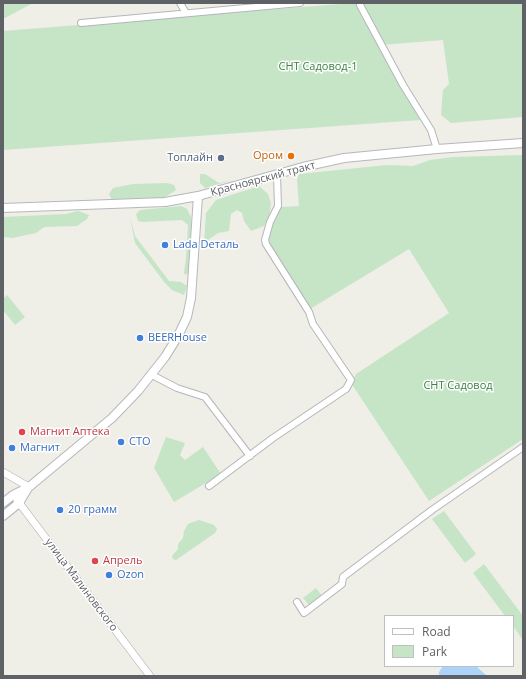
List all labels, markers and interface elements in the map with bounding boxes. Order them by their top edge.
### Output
park label: СНТ Садовод-1 [278,60,358,74]
place label: Ором [253,149,283,163]
place label: Топлайн [167,151,213,165]
marker: Ором [286,151,296,161]
marker: Топлайн [216,153,226,163]
street label: Красноярский тракт [209,159,317,199]
place label: Lada Dеталь [173,238,239,252]
marker: Lada Dеталь [160,240,170,250]
place label: BEERHouse [148,331,207,345]
marker: BEERHouse [135,333,145,343]
park label: СНТ Садовод [423,379,493,393]
place label: Магнит Аптека [30,425,110,439]
marker: Магнит Аптека [17,427,27,437]
place label: СТО [129,435,151,449]
marker: СТО [116,437,126,447]
place label: Магнит [20,441,60,455]
marker: Магнит [7,443,17,453]
place label: 20 грамм [68,503,117,517]
marker: 20 грамм [55,505,65,515]
street label: улица Малиновского [42,536,120,634]
place label: Апрель [103,554,142,568]
marker: Апрель [90,556,100,566]
place label: Ozon [117,568,144,582]
marker: Ozon [104,570,114,580]
legend [384,615,514,667]
text: Road [422,623,451,640]
text: Park [422,643,447,660]

